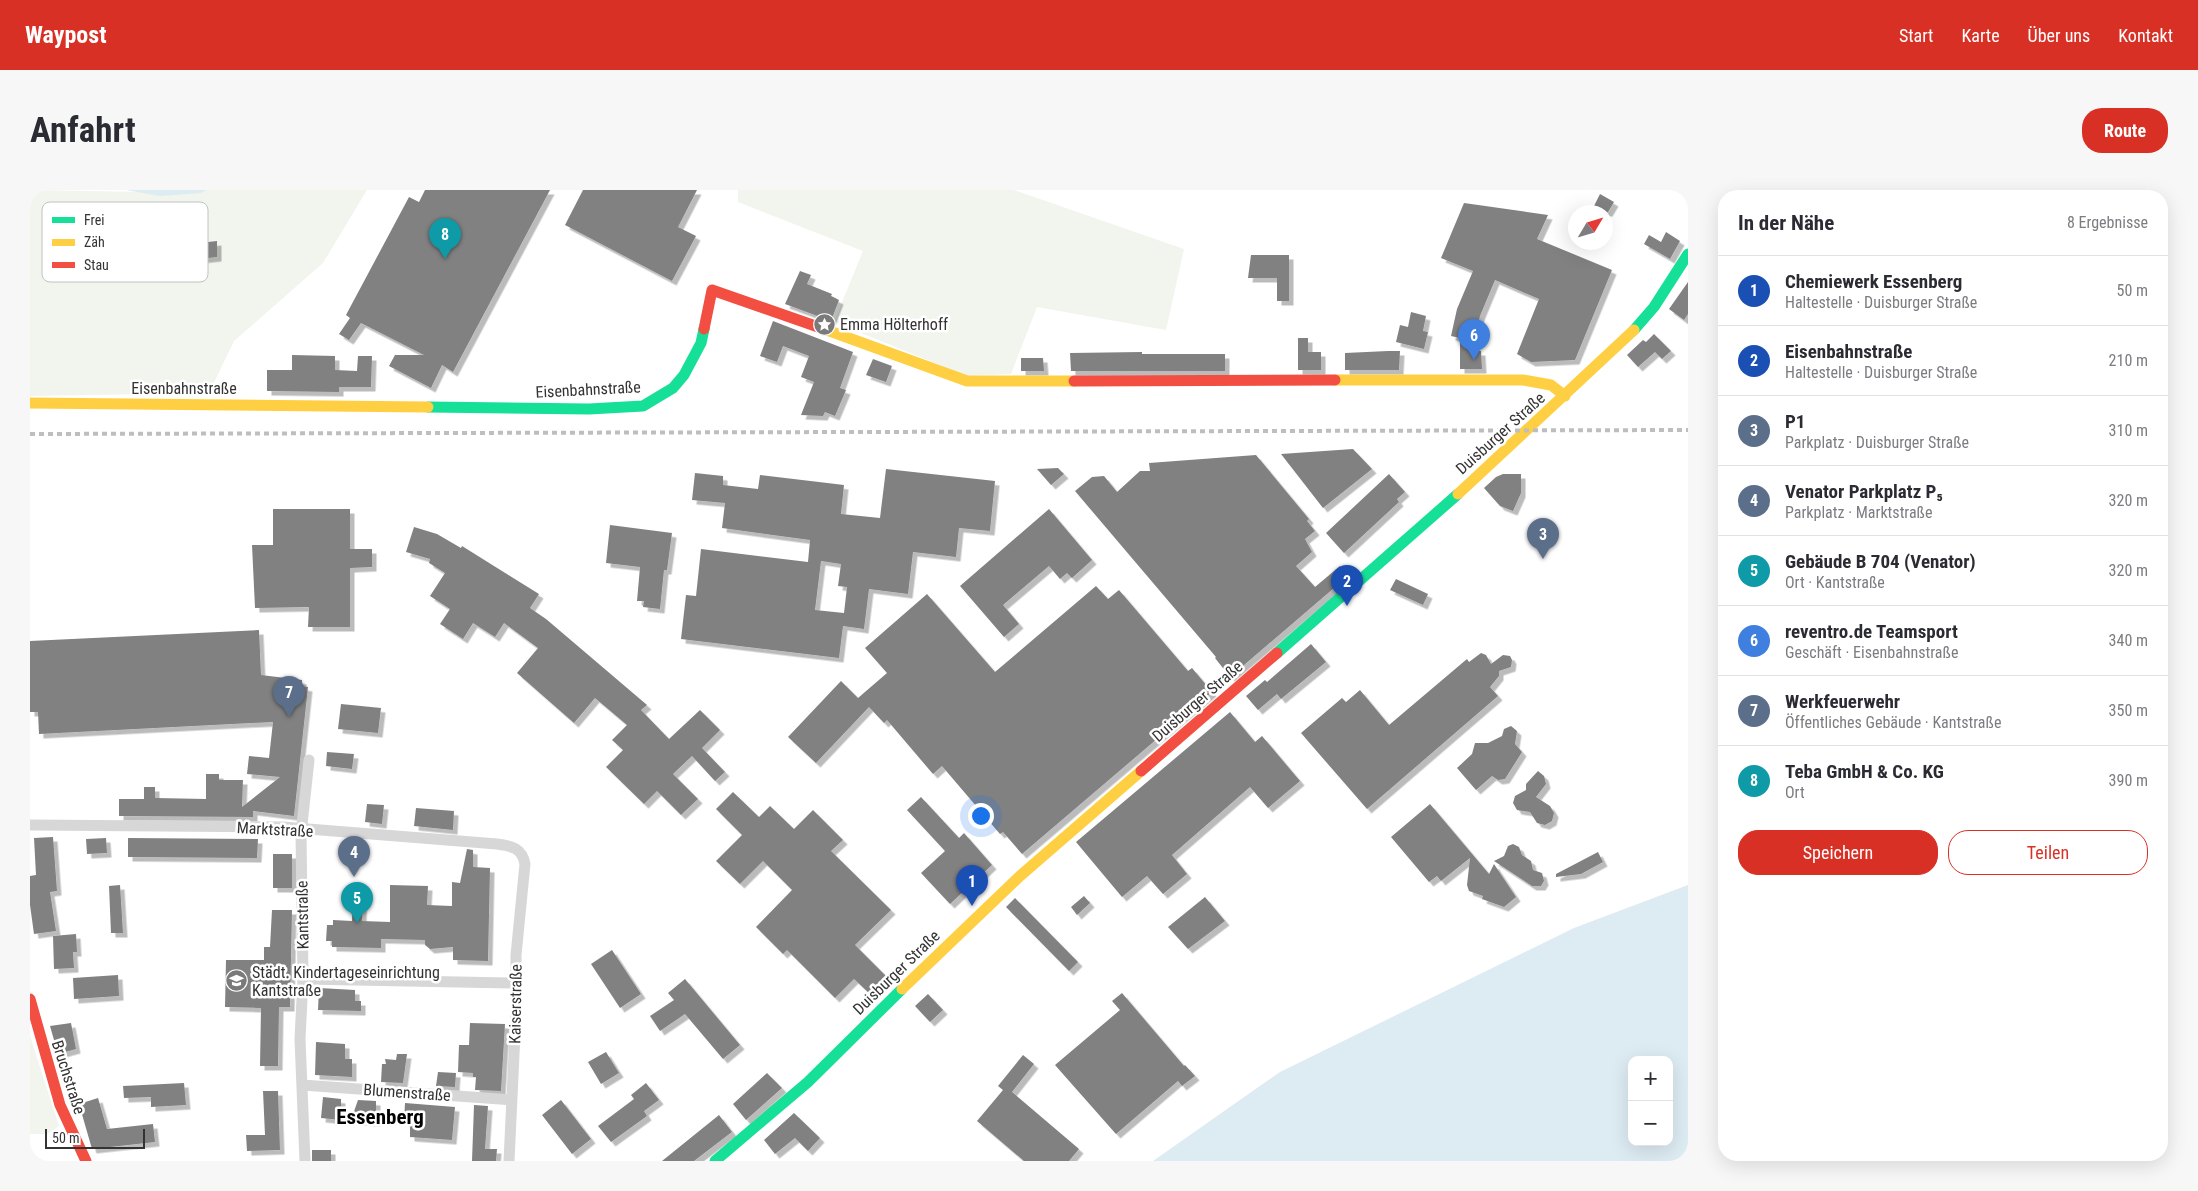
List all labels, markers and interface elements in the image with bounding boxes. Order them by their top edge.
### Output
text: Waypost [25,21,107,49]
text: Start [1899,25,1933,46]
text: Karte [1961,25,2000,46]
text: Über uns [2028,25,2090,46]
text: Kontakt [2118,25,2173,46]
button: Route [2082,108,2168,153]
text: Anfahrt [30,110,136,151]
legend [42,202,208,282]
north arrow [1568,205,1613,250]
text: In der Nähe [1738,211,1834,235]
text: Frei [84,212,104,228]
text: 8 Ergebnisse [2067,213,2148,232]
pin: 8 [429,218,461,259]
text: Zäh [84,234,105,250]
text: Stau [84,257,109,273]
text: Chemiewerk Essenberg [1785,270,1962,293]
text: 1 [1750,281,1758,300]
text: 50 m [2116,281,2148,300]
text: Haltestelle · Duisburger Straße [1785,293,1977,312]
place icon: Emma Hölterhoff [812,312,836,336]
place label: Emma Hölterhoff [840,315,948,334]
pin: 6 [1458,319,1490,360]
text: Eisenbahnstraße [1785,340,1912,363]
text: 2 [1750,351,1758,370]
text: 210 m [2109,351,2148,370]
text: Haltestelle · Duisburger Straße [1785,363,1977,382]
street label: Eisenbahnstraße [535,377,641,402]
street label: Eisenbahnstraße [131,379,237,398]
street label: Duisburger Straße [1452,388,1549,478]
text: P1 [1785,410,1805,433]
text: 3 [1750,421,1758,440]
text: 310 m [2109,421,2148,440]
text: Parkplatz · Duisburger Straße [1785,433,1969,452]
text: Venator Parkplatz P₅ [1785,480,1943,503]
text: 4 [1750,491,1758,510]
text: 320 m [2109,491,2148,510]
text: Parkplatz · Marktstraße [1785,503,1932,522]
pin: 3 [1527,518,1559,559]
text: Gebäude B 704 (Venator) [1785,550,1976,573]
text: 5 [1750,561,1758,580]
text: 320 m [2109,561,2148,580]
pin: 2 [1331,565,1363,606]
text: Ort · Kantstraße [1785,573,1885,592]
text: reventro.de Teamsport [1785,620,1958,643]
text: 6 [1750,631,1758,650]
text: 340 m [2109,631,2148,650]
text: Geschäft · Eisenbahnstraße [1785,643,1958,662]
street label: Duisburger Straße [1148,657,1246,746]
pin: 7 [273,676,305,717]
text: Werkfeuerwehr [1785,690,1900,713]
text: 7 [1750,701,1758,720]
text: 350 m [2109,701,2148,720]
text: Öffentliches Gebäude · Kantstraße [1785,713,2001,732]
text: Teba GmbH & Co. KG [1785,760,1944,783]
text: 8 [1750,771,1758,790]
text: 390 m [2109,771,2148,790]
text: Ort [1785,783,1805,802]
your location [968,803,994,829]
street label: Marktstraße [236,818,314,841]
button: Speichern [1738,830,1938,875]
button: Teilen [1948,830,2148,875]
pin: 4 [338,836,370,877]
pin: 1 [956,865,988,906]
street label: Kantstraße [292,880,313,950]
pin: 5 [341,882,373,923]
street label: Duisburger Straße [849,926,944,1019]
place label: Städt. Kindertageseinrichtung Kantstraße [252,963,440,1000]
street label: Kaiserstraße [505,964,526,1044]
school or university icon: Städt. Kindertageseinrichtung Kantstraße [224,969,248,993]
street label: Bruchstraße [48,1038,89,1117]
map controls [1628,1056,1673,1146]
button: + [1628,1056,1673,1101]
street label: Blumenstraße [363,1080,451,1105]
button: − [1628,1101,1673,1146]
district label: Essenberg [336,1105,424,1129]
scale bar [45,1126,145,1149]
text: 50 m [52,1130,80,1146]

